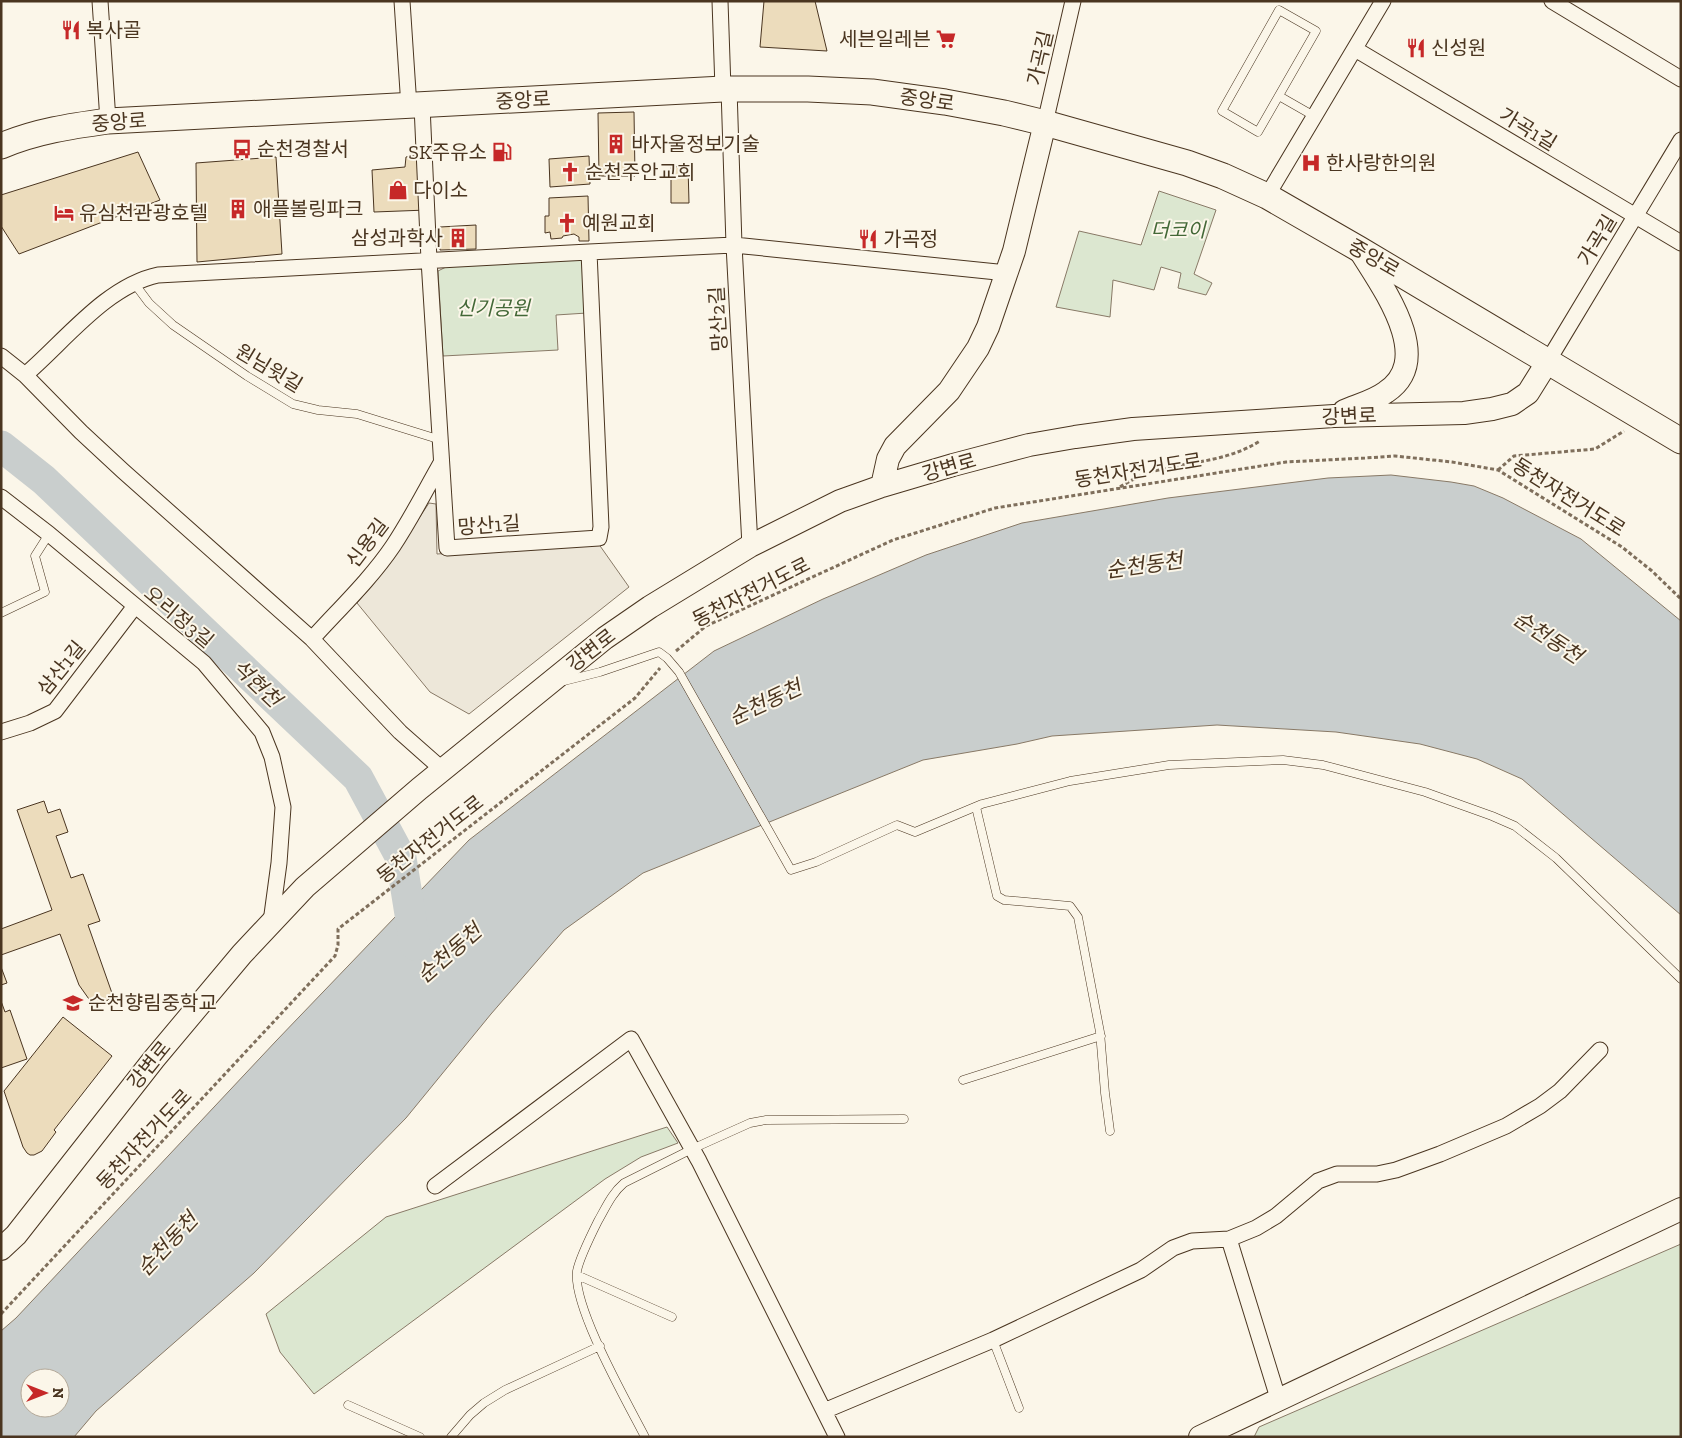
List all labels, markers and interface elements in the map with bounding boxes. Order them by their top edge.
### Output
place label: 복사골 [86,18,141,42]
restaurant icon: 복사골 [60,19,82,41]
place label: 세븐일레븐 [839,27,931,51]
supermarket icon: 세븐일레븐 [935,28,957,50]
street label: 가곡길 [1022,28,1058,88]
place label: 신성원 [1431,36,1486,60]
restaurant icon: 신성원 [1405,37,1427,59]
street label: 중앙로 [898,84,956,116]
street label: 중앙로 [495,87,551,113]
street label: 가곡1길 [1495,103,1561,155]
street label: 중앙로 [91,108,147,136]
place label: 바자울정보기술 [631,132,760,156]
building icon: 바자울정보기술 [605,133,627,155]
place label: 순천경찰서 [257,137,349,161]
bus stop icon: 순천경찰서 [231,138,253,160]
place label: SK주유소 [408,140,487,164]
fuel station icon: SK주유소 [491,141,513,163]
place label: 한사랑한의원 [1326,151,1436,175]
hospital icon: 한사랑한의원 [1300,152,1322,174]
place label: 순천주안교회 [585,160,695,184]
church icon: 순천주안교회 [559,161,581,183]
place label: 다이소 [413,178,468,202]
shop icon: 다이소 [387,179,409,201]
place label: 애플볼링파크 [253,197,363,221]
building icon: 애플볼링파크 [227,198,249,220]
place label: 유심천관광호텔 [79,201,208,225]
hotel icon: 유심천관광호텔 [53,202,75,224]
street label: 가곡길 [1572,210,1622,270]
place label: 예원교회 [582,211,656,235]
church icon: 예원교회 [556,212,578,234]
park label: 더코이 [1150,218,1207,242]
place label: 삼성과학사 [351,226,443,250]
building icon: 삼성과학사 [447,227,469,249]
place label: 가곡정 [883,227,938,251]
restaurant icon: 가곡정 [857,228,879,250]
street label: 중앙로 [1344,234,1404,282]
street label: 망산2길 [704,286,732,352]
park label: 신기공원 [456,296,531,320]
street label: 원님윗길 [231,339,307,397]
street label: 강변로 [1321,403,1377,429]
street label: 강변로 [919,448,979,486]
street label: 동천자전거도로 [1073,448,1203,492]
street label: 동천자전거도로 [1508,453,1630,541]
street label: 망산1길 [457,511,521,539]
street label: 신용길 [341,514,393,572]
water label: 순천동천 [1104,547,1187,583]
street label: 동천자전거도로 [688,552,814,632]
street label: 오리정3길 [139,581,219,653]
water label: 순천동천 [1509,605,1589,670]
street label: 강변로 [562,624,620,676]
street label: 삼산1길 [32,636,90,700]
water label: 석현천 [227,654,288,714]
water label: 순천동천 [725,673,808,730]
street label: 동천자전거도로 [372,790,488,888]
water label: 순천동천 [412,916,488,988]
place label: 순천향림중학교 [88,991,217,1015]
school or university icon: 순천향림중학교 [62,992,84,1014]
street label: 강변로 [122,1036,176,1094]
street label: 동천자전거도로 [91,1084,197,1194]
water label: 순천동천 [132,1205,204,1281]
north arrow [20,1368,70,1418]
text: N [49,1388,66,1399]

